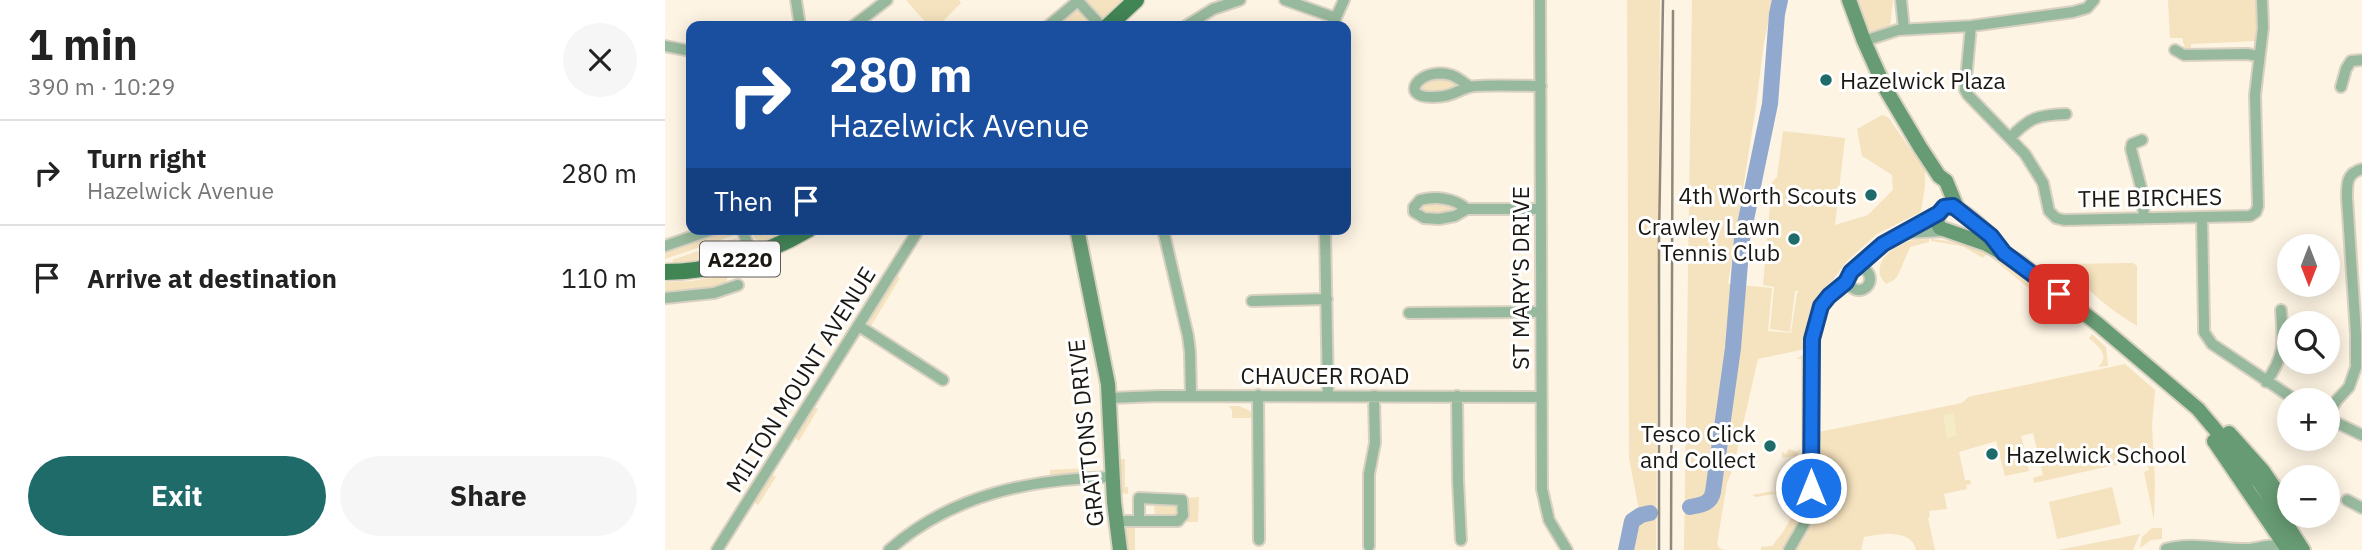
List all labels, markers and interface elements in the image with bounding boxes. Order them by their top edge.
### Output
text: 1 min [28,17,138,72]
button: close [563,23,637,97]
text: 280 m [829,42,973,105]
icon: right [714,49,805,140]
place label: Hazelwick Plaza [1840,65,2006,95]
text: 390 m · 10:29 [28,71,175,101]
marker: Hazelwick Plaza [1818,72,1834,88]
text: Hazelwick Avenue [829,104,1089,146]
text: Turn right [87,141,206,175]
icon: right [28,154,66,192]
text: 280 m [561,156,637,190]
text: Hazelwick Avenue [87,175,274,205]
place label: 4th Worth Scouts [1678,180,1857,210]
street label: THE BIRCHES [2078,181,2222,213]
icon: arrive [787,182,825,220]
text: Then [714,184,773,218]
street label: ST MARY'S DRIVE [1505,186,1535,370]
marker: 4th Worth Scouts [1863,187,1879,203]
place label: Crawley Lawn Tennis Club [1637,211,1780,267]
marker: Crawley Lawn Tennis Club [1786,231,1802,247]
north arrow [2277,234,2340,298]
map controls [2277,234,2340,528]
road number: A2220 [700,242,780,276]
icon: arrive [28,259,66,297]
text: Arrive at destination [87,261,337,295]
text: 110 m [561,261,637,295]
street label: MILTON MOUNT AVENUE [718,261,882,497]
pin [2029,264,2089,324]
icon: arrive [2040,275,2078,313]
button: search [2277,311,2340,374]
street label: GRATTONS DRIVE [1060,338,1110,528]
street label: CHAUCER ROAD [1240,360,1410,390]
button: + [2277,388,2340,451]
place label: Tesco Click and Collect [1640,418,1756,474]
marker: Tesco Click and Collect [1762,438,1778,454]
place label: Hazelwick School [2006,439,2186,469]
marker: Hazelwick School [1984,446,2000,462]
position arrow [1774,451,1848,525]
button: Exit [28,456,326,536]
button: Share [340,456,637,536]
button: − [2277,465,2340,528]

